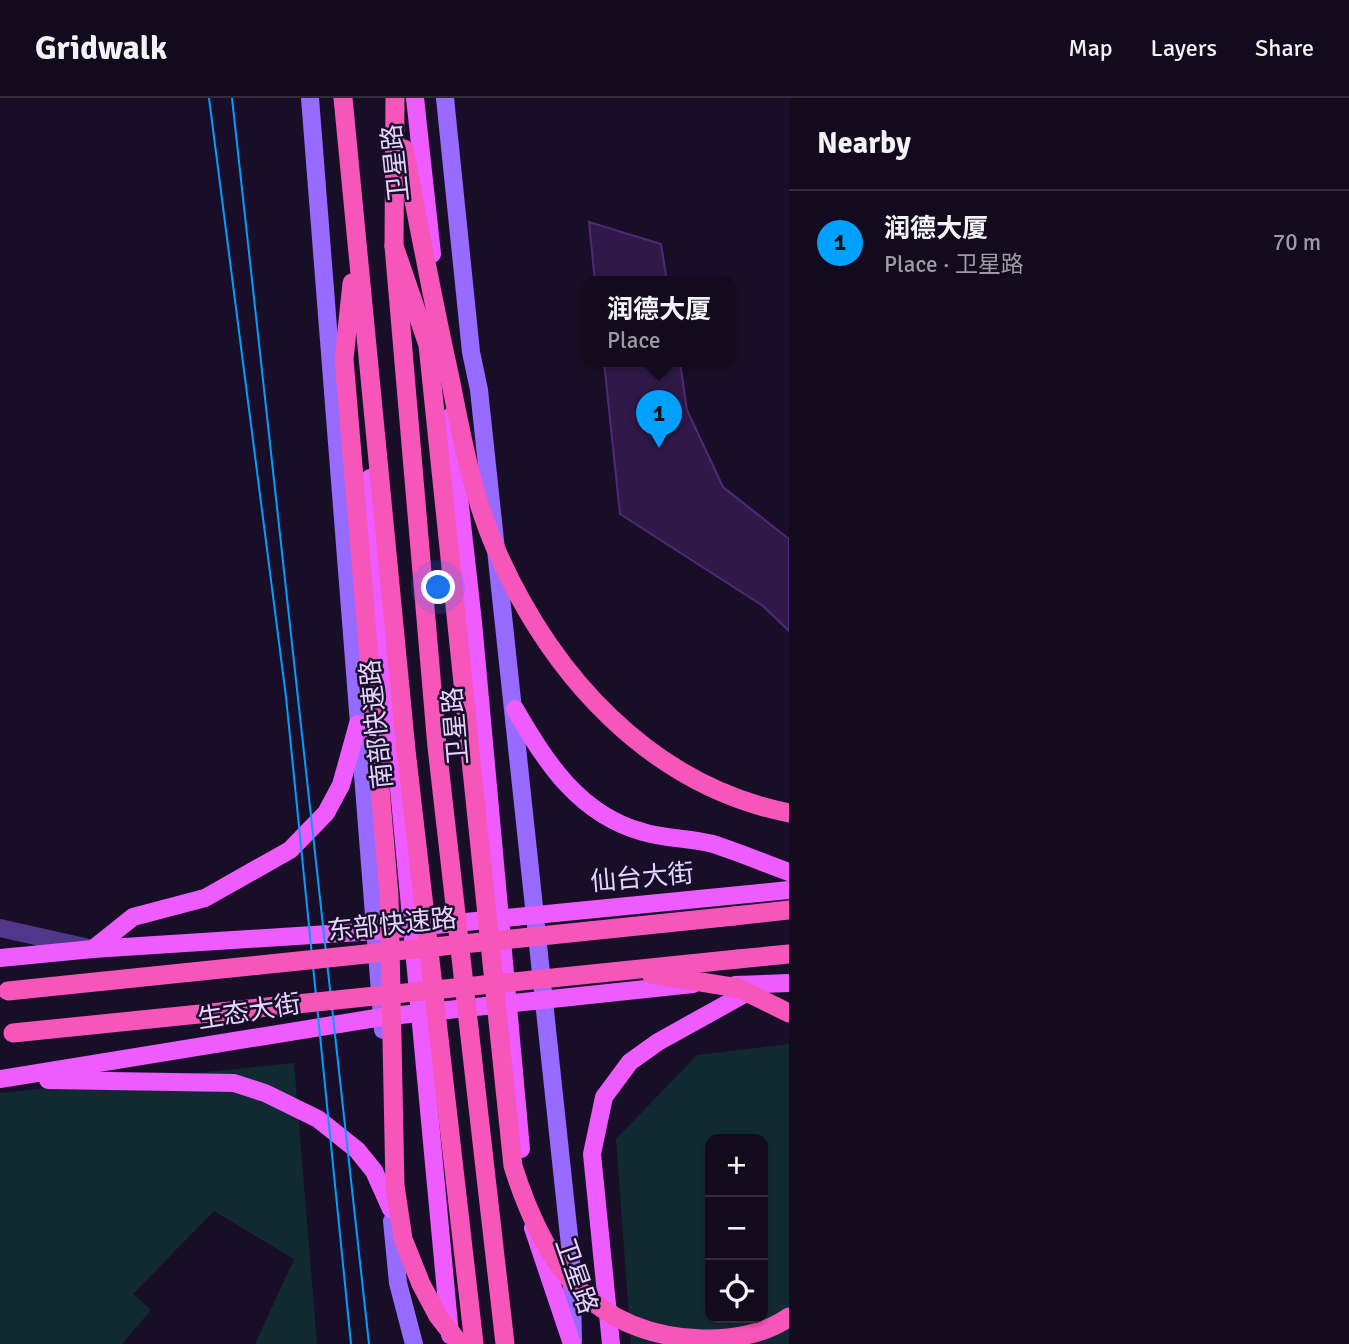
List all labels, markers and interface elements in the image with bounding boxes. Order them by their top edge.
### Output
text: Gridwalk [35,28,167,69]
text: Map [1068,33,1113,63]
text: Layers [1151,33,1217,63]
text: Share [1255,33,1314,63]
street label: 卫星路 [376,123,416,203]
text: Nearby [817,125,911,162]
text: 润德大厦 [884,213,988,245]
text: 1 [834,228,846,257]
text: 70 m [1273,228,1321,257]
text: Place · 卫星路 [884,250,1024,279]
popup [582,276,736,367]
text: 润德大厦 [607,294,711,326]
text: Place [607,326,661,355]
pin: 1 [636,390,682,448]
your location [421,570,455,604]
street label: 南部快速路 [354,658,400,790]
street label: 卫星路 [437,686,475,766]
street label: 仙台大街 [589,858,695,898]
street label: 东部快速路 [326,902,458,948]
street label: 生态大街 [195,988,303,1036]
map controls [705,1134,768,1323]
button: + [705,1134,768,1197]
button: − [705,1197,768,1260]
street label: 卫星路 [548,1234,604,1318]
button: locate [705,1260,768,1323]

